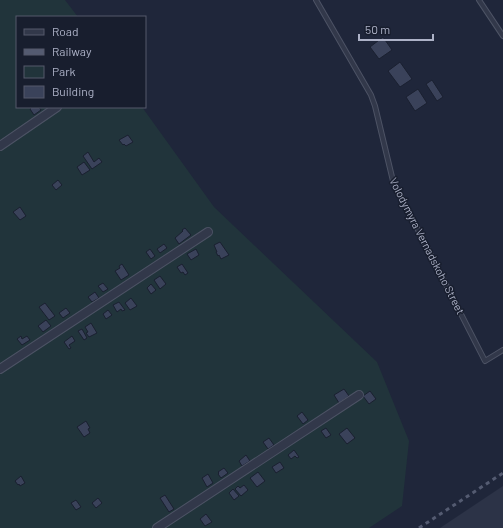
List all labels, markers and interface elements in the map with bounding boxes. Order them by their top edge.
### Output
legend [16,16,146,108]
scale bar [359,16,433,42]
text: 50 m [365,22,390,36]
text: Road [52,24,79,38]
text: Railway [52,44,92,58]
text: Park [52,64,76,78]
text: Building [52,84,94,98]
street label: Volodymyra Vernadskoho Street [387,175,468,316]

